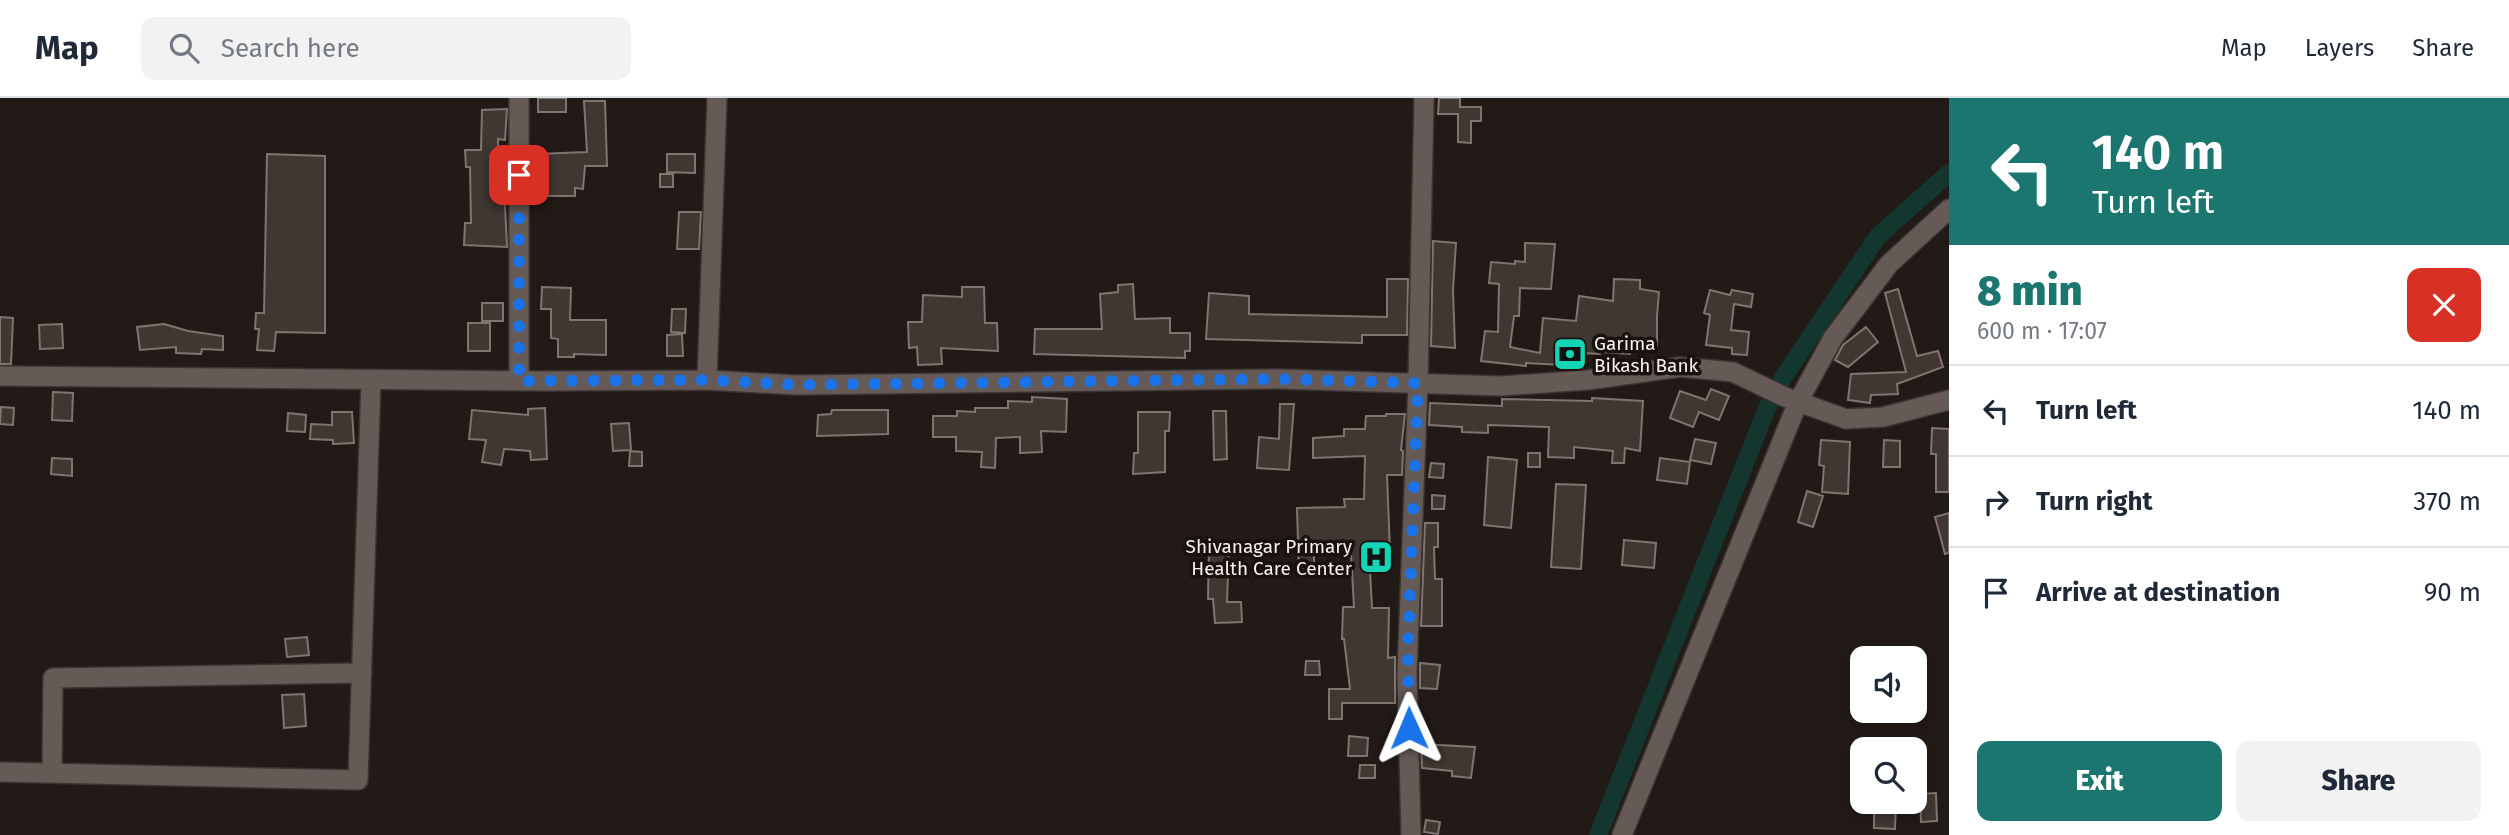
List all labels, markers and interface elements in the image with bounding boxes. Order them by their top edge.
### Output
search box [141,17,631,80]
text: Map [35,28,99,68]
icon: search [165,29,203,67]
text: Search here [221,33,360,64]
text: Map [2221,34,2267,62]
text: Layers [2305,34,2374,62]
text: Share [2412,34,2474,62]
text: 140 m [2092,123,2224,182]
icon: left [1977,126,2068,217]
pin [489,145,549,205]
icon: arrive [500,156,538,194]
text: Turn left [2092,183,2214,221]
text: 8 min [1977,266,2083,316]
button: close [2407,268,2481,342]
text: 600 m · 17:07 [1977,317,2107,345]
place label: Garima Bikash Bank [1594,332,1699,377]
bank icon: Garima Bikash Bank [1551,335,1589,373]
icon: left [1977,392,2015,430]
text: Turn left [2036,395,2137,426]
text: 140 m [2412,395,2481,426]
icon: right [1977,483,2015,521]
text: Turn right [2036,486,2153,517]
text: 370 m [2413,486,2481,517]
place label: Shivanagar Primary Health Care Center [1186,535,1353,580]
hospital icon: Shivanagar Primary Health Care Center [1357,538,1395,576]
icon: arrive [1977,574,2015,612]
text: Arrive at destination [2036,577,2280,608]
text: 90 m [2424,577,2481,608]
map controls [1850,646,1927,814]
button: sound [1850,646,1927,723]
position arrow [1372,691,1446,765]
button: search [1850,737,1927,814]
button: Exit [1977,741,2222,821]
button: Share [2236,741,2481,821]

